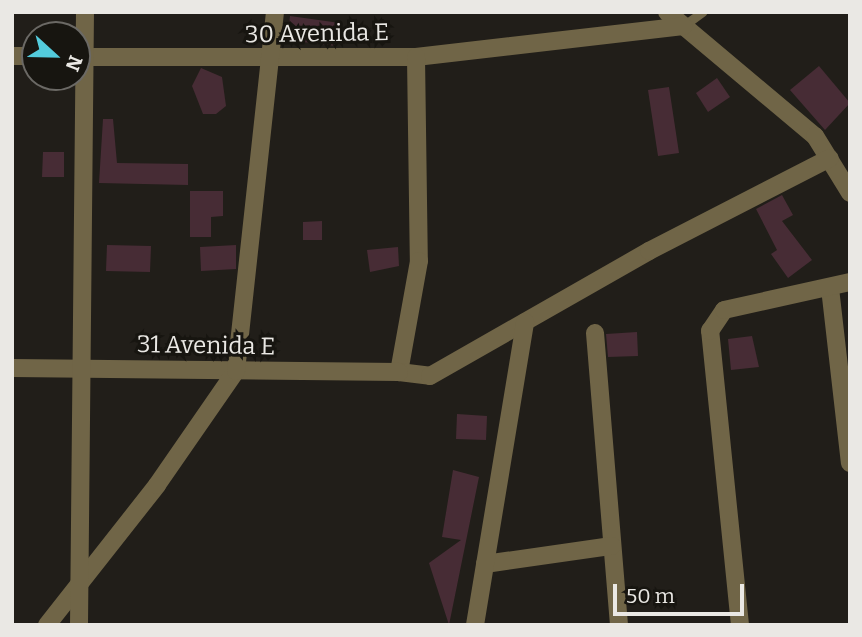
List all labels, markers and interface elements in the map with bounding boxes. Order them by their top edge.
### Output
street label: 30 Avenida E [245,18,389,50]
north arrow [21,21,91,91]
text: N [61,52,87,74]
street label: 31 Avenida E [137,330,275,362]
scale bar [617,570,748,614]
text: 50 m [626,583,675,609]

